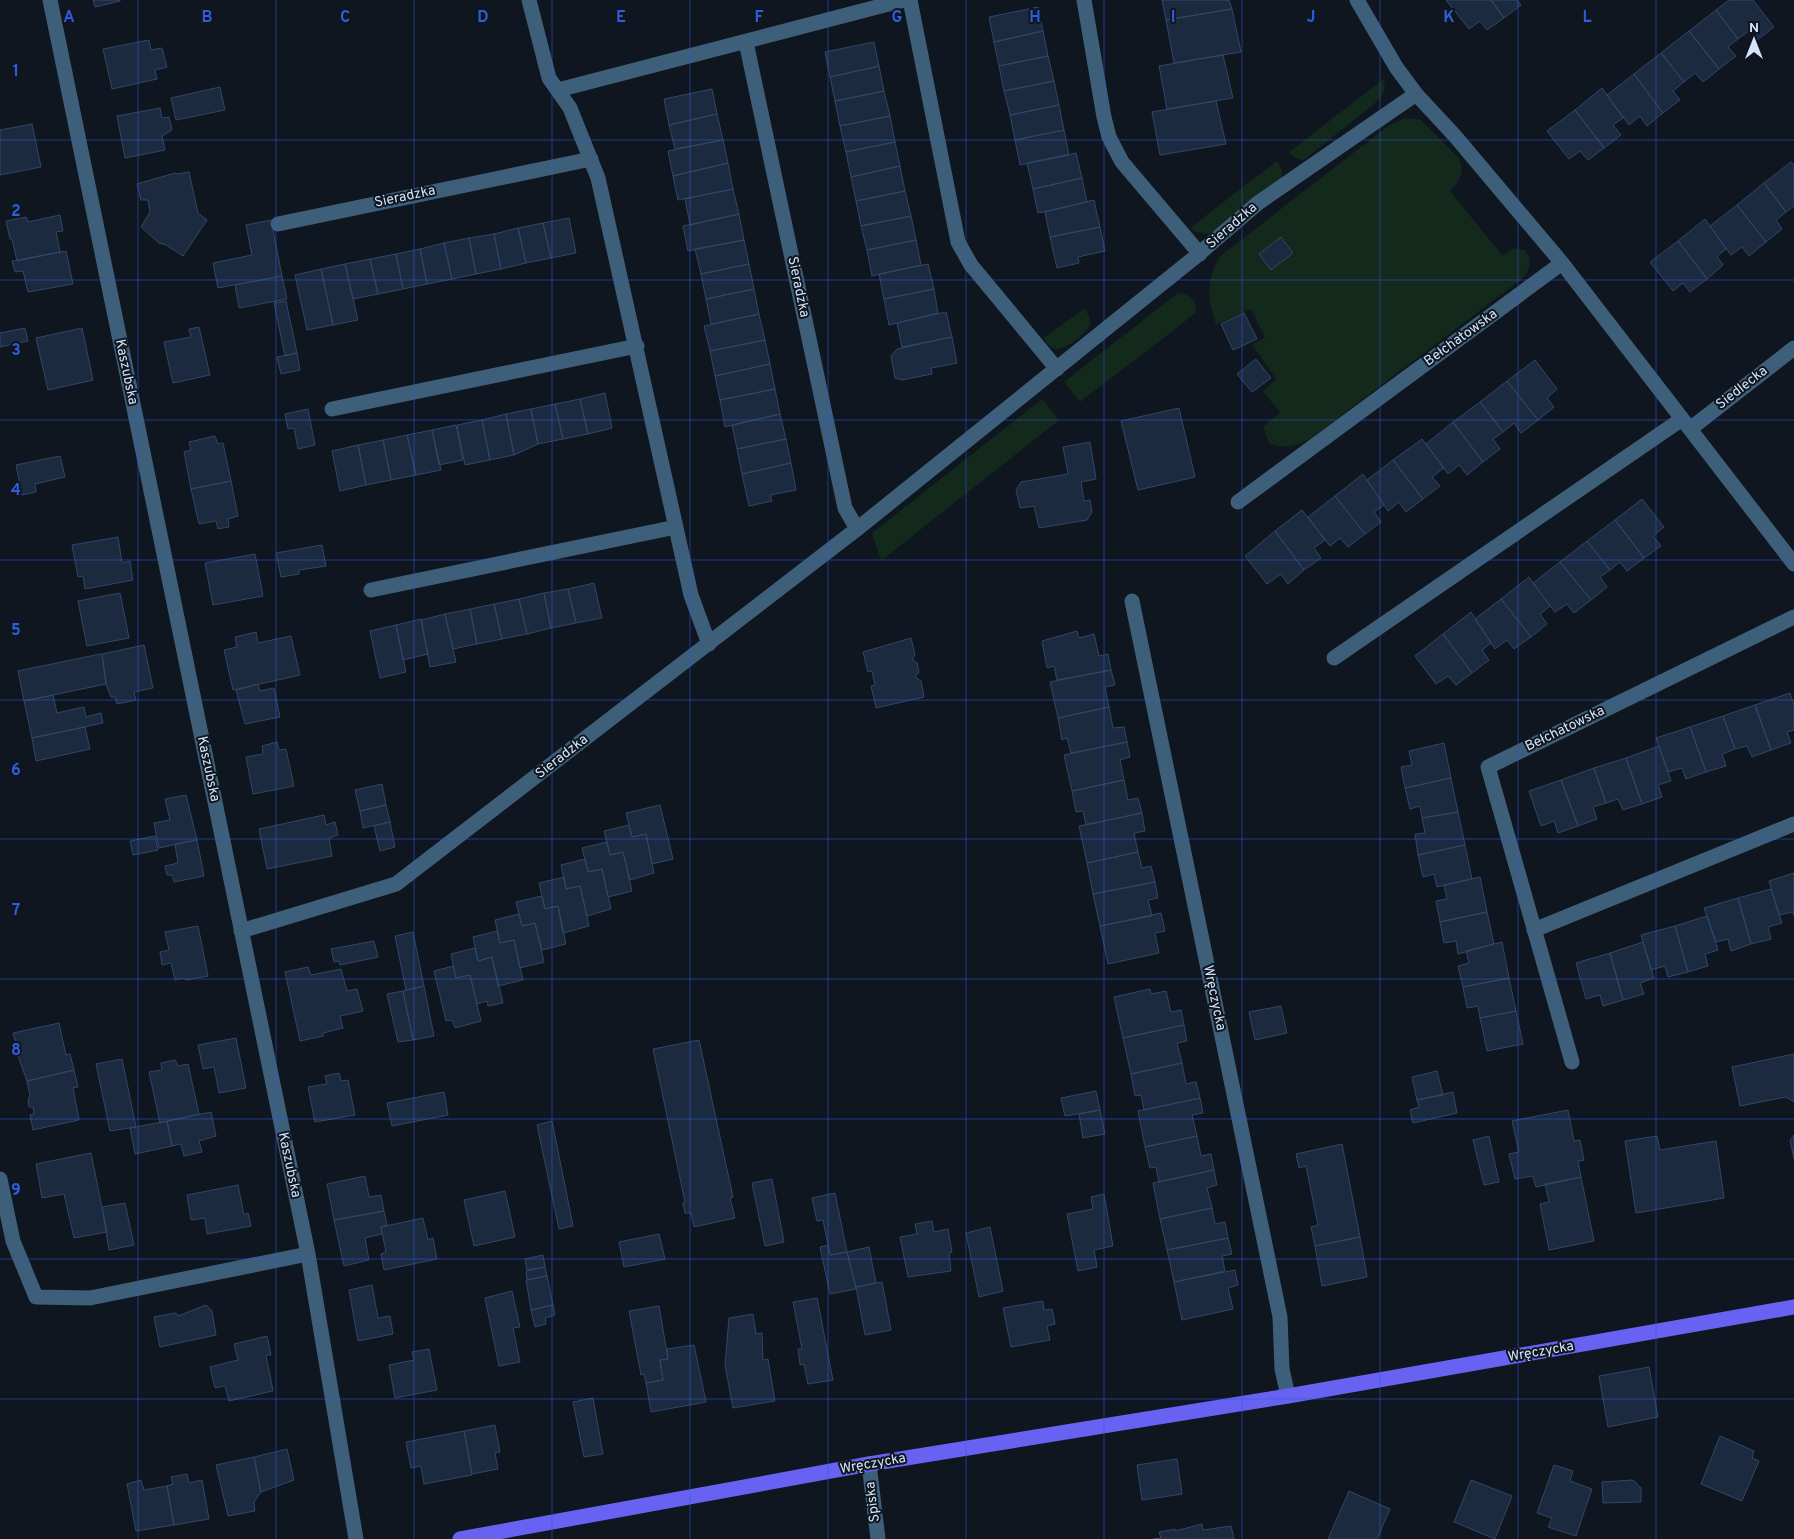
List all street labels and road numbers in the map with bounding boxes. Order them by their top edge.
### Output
street label: Sieradzka [373,182,437,212]
street label: Sieradzka [1203,199,1261,253]
street label: Sieradzka [783,255,813,319]
street label: Bełchatowska [1421,306,1501,370]
street label: Kaszubska [111,338,141,406]
street label: Siedlecka [1713,363,1771,413]
street label: Bełchatowska [1522,702,1608,756]
street label: Sieradzka [532,731,592,783]
street label: Kaszubska [193,735,223,803]
street label: Wręczycka [1199,964,1229,1032]
street label: Kaszubska [274,1131,304,1199]
street label: Wręczycka [1507,1338,1575,1366]
street label: Wręczycka [839,1450,907,1478]
street label: Spiska [862,1481,884,1523]

